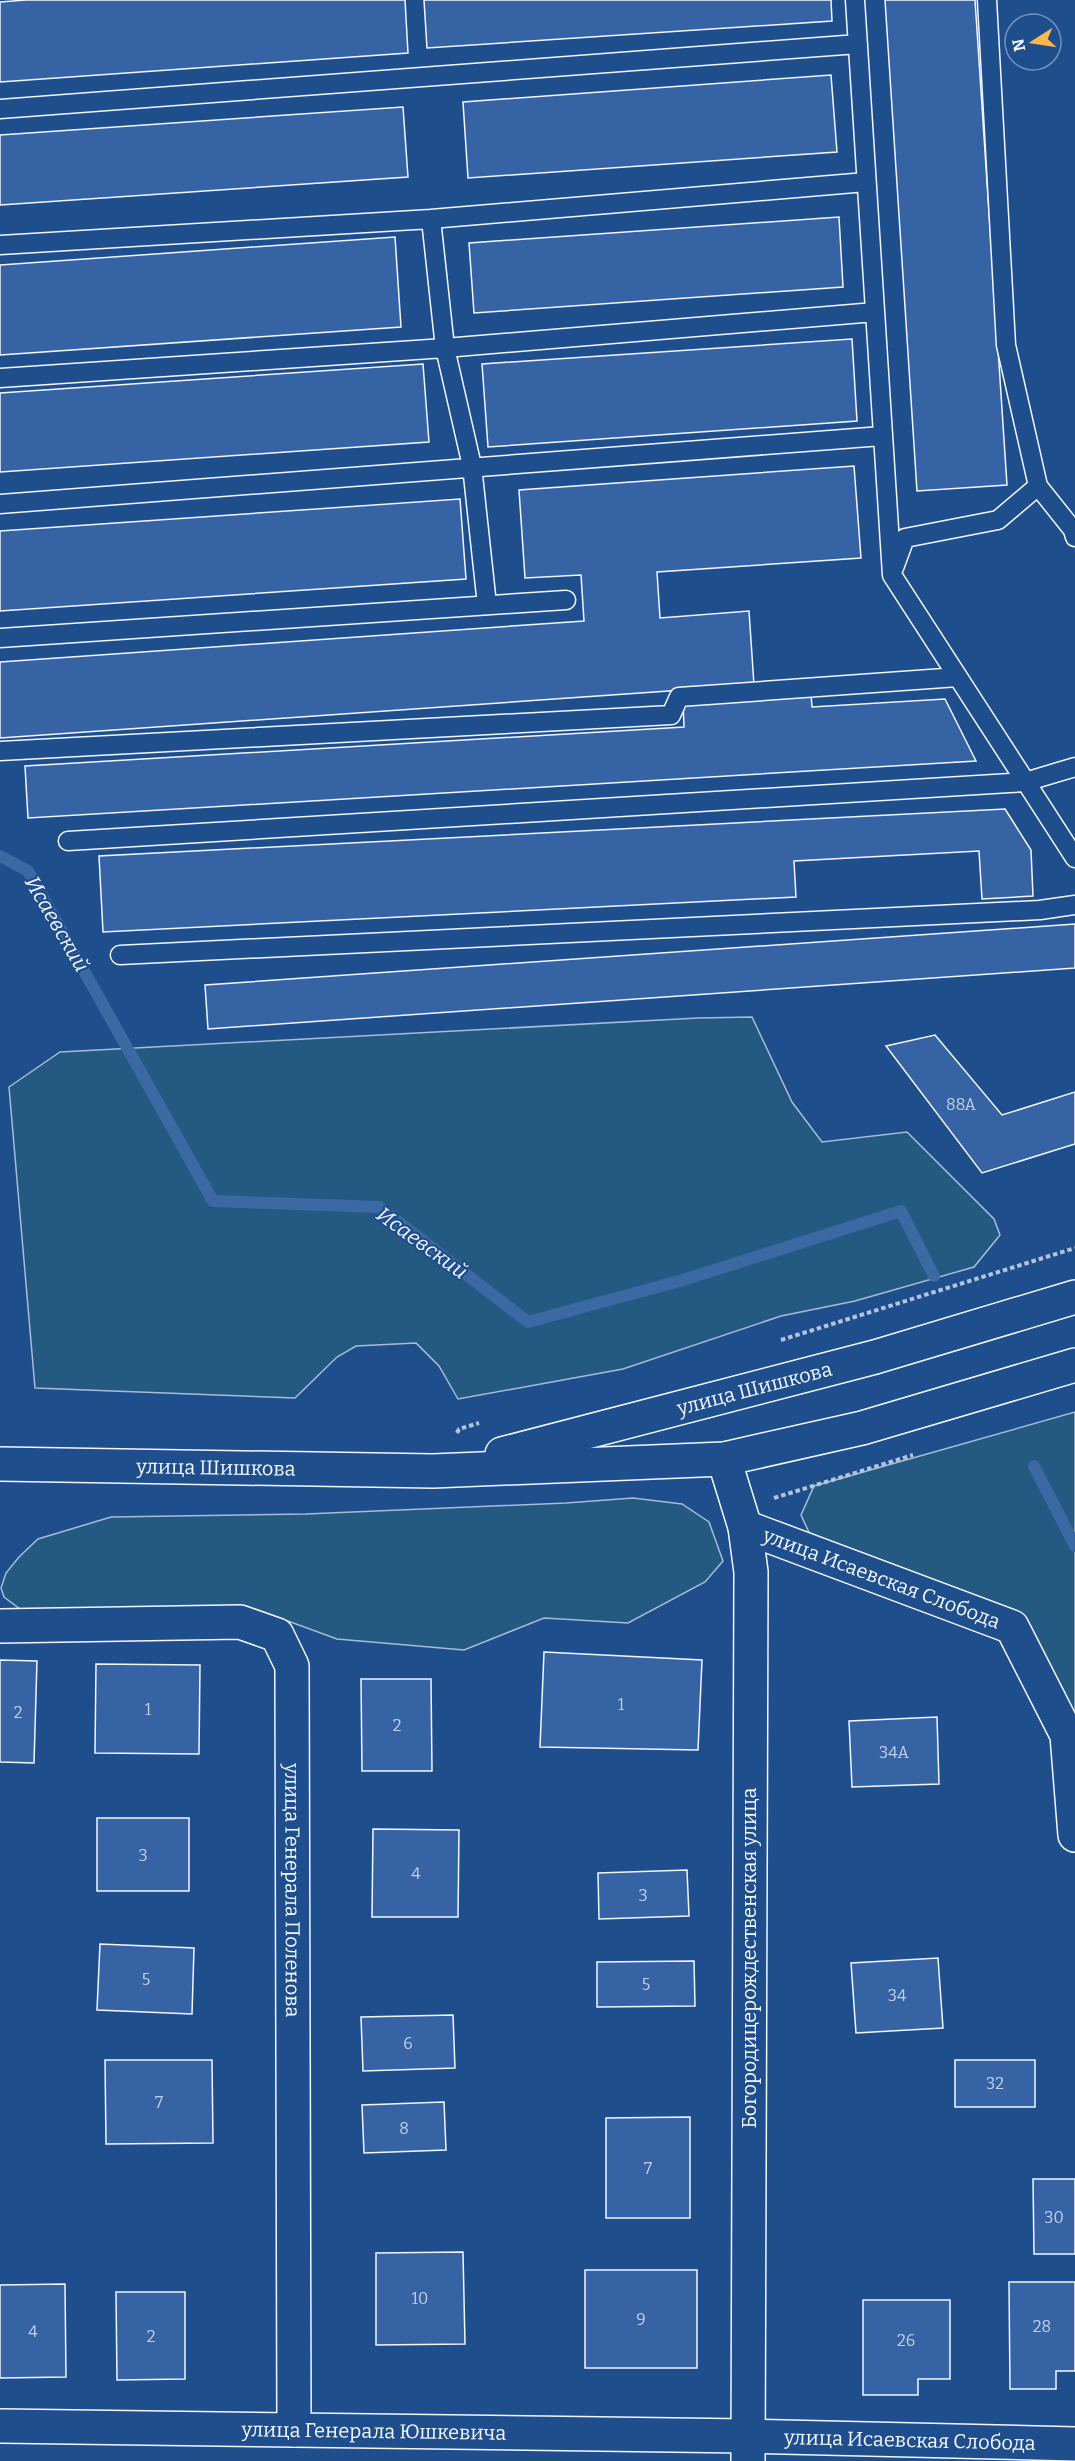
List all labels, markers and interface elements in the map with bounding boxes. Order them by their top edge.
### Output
north arrow [1003,12,1063,72]
text: N [1008,37,1029,53]
water label: Исаевский [19,871,95,977]
house number: 88А [946,1095,977,1114]
water label: Исаевский [371,1201,473,1285]
street label: улица Шишкова [674,1357,835,1420]
street label: улица Шишкова [135,1454,296,1481]
street label: улица Исаевская Слобода [759,1522,1004,1634]
house number: 1 [618,1695,625,1714]
house number: 1 [145,1700,152,1719]
house number: 2 [14,1703,22,1722]
house number: 2 [393,1716,401,1735]
house number: 34А [879,1743,910,1762]
street label: улица Генерала Поленова [280,1762,305,2017]
street label: Богородицерождественская улица [737,1788,761,2128]
house number: 3 [138,1846,148,1865]
house number: 4 [411,1864,421,1883]
house number: 3 [638,1886,648,1905]
house number: 5 [142,1970,150,1989]
house number: 5 [642,1975,650,1994]
house number: 34 [888,1986,907,2005]
house number: 6 [403,2034,413,2053]
house number: 32 [986,2074,1004,2093]
house number: 7 [155,2093,163,2112]
house number: 8 [399,2119,409,2138]
house number: 7 [644,2159,652,2178]
house number: 30 [1044,2208,1064,2227]
house number: 10 [412,2289,428,2308]
house number: 9 [636,2310,646,2329]
house number: 28 [1033,2317,1051,2336]
house number: 4 [28,2322,38,2341]
house number: 2 [147,2327,155,2346]
house number: 26 [897,2331,915,2350]
street label: улица Генерала Юшкевича [240,2417,507,2445]
street label: улица Исаевская Слобода [783,2425,1036,2455]

